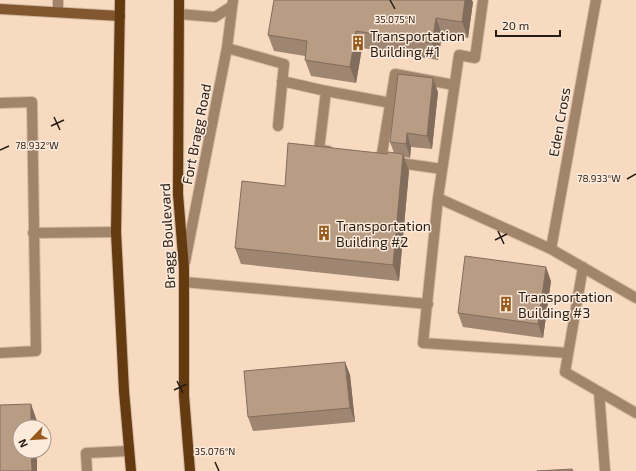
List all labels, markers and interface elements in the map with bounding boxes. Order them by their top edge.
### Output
scale bar [496,12,560,38]
text: 35.075°N [375,13,415,25]
text: 20 m [502,18,529,32]
place label: Transportation Building #1 [370,27,465,60]
building icon: Transportation Building #1 [349,34,367,52]
street label: Fort Bragg Road [178,82,214,186]
street label: Eden Cross [545,86,573,158]
text: 78.932°W [15,139,59,151]
text: 78.933°W [577,172,621,184]
street label: Bragg Boulevard [156,183,178,289]
place label: Transportation Building #2 [336,217,431,250]
building icon: Transportation Building #2 [315,224,333,242]
place label: Transportation Building #3 [518,288,613,321]
building icon: Transportation Building #3 [497,295,515,313]
north arrow [12,419,52,459]
text: N [15,437,30,450]
text: 35.076°N [195,445,235,457]

